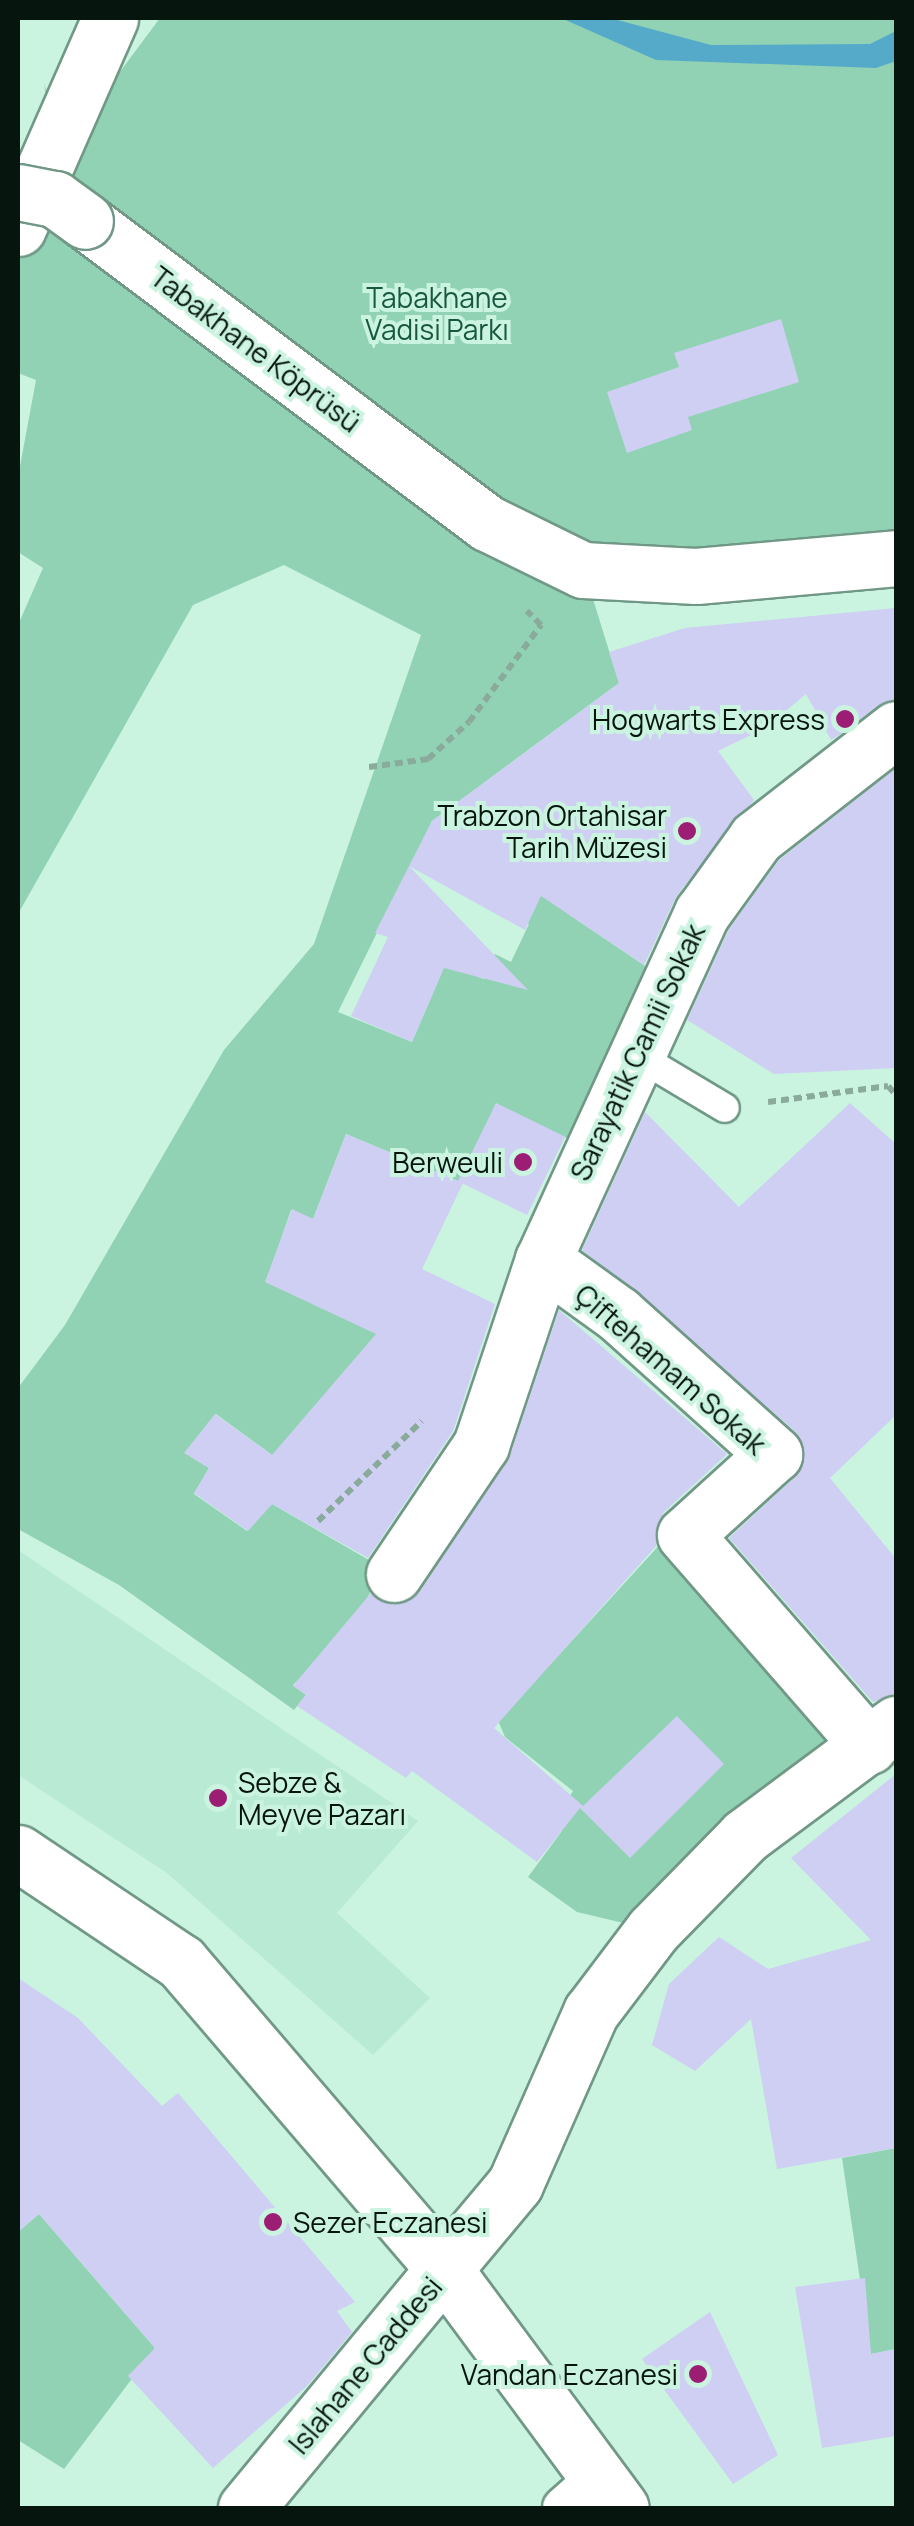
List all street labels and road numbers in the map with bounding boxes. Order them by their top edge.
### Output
street label: Tabakhane Köprüsü [145,259,367,439]
street label: Sarayatik Camii Sokak [563,918,711,1186]
street label: Çiftehamam Sokak [569,1277,773,1461]
street label: Islahane Caddesi [281,2270,449,2460]

